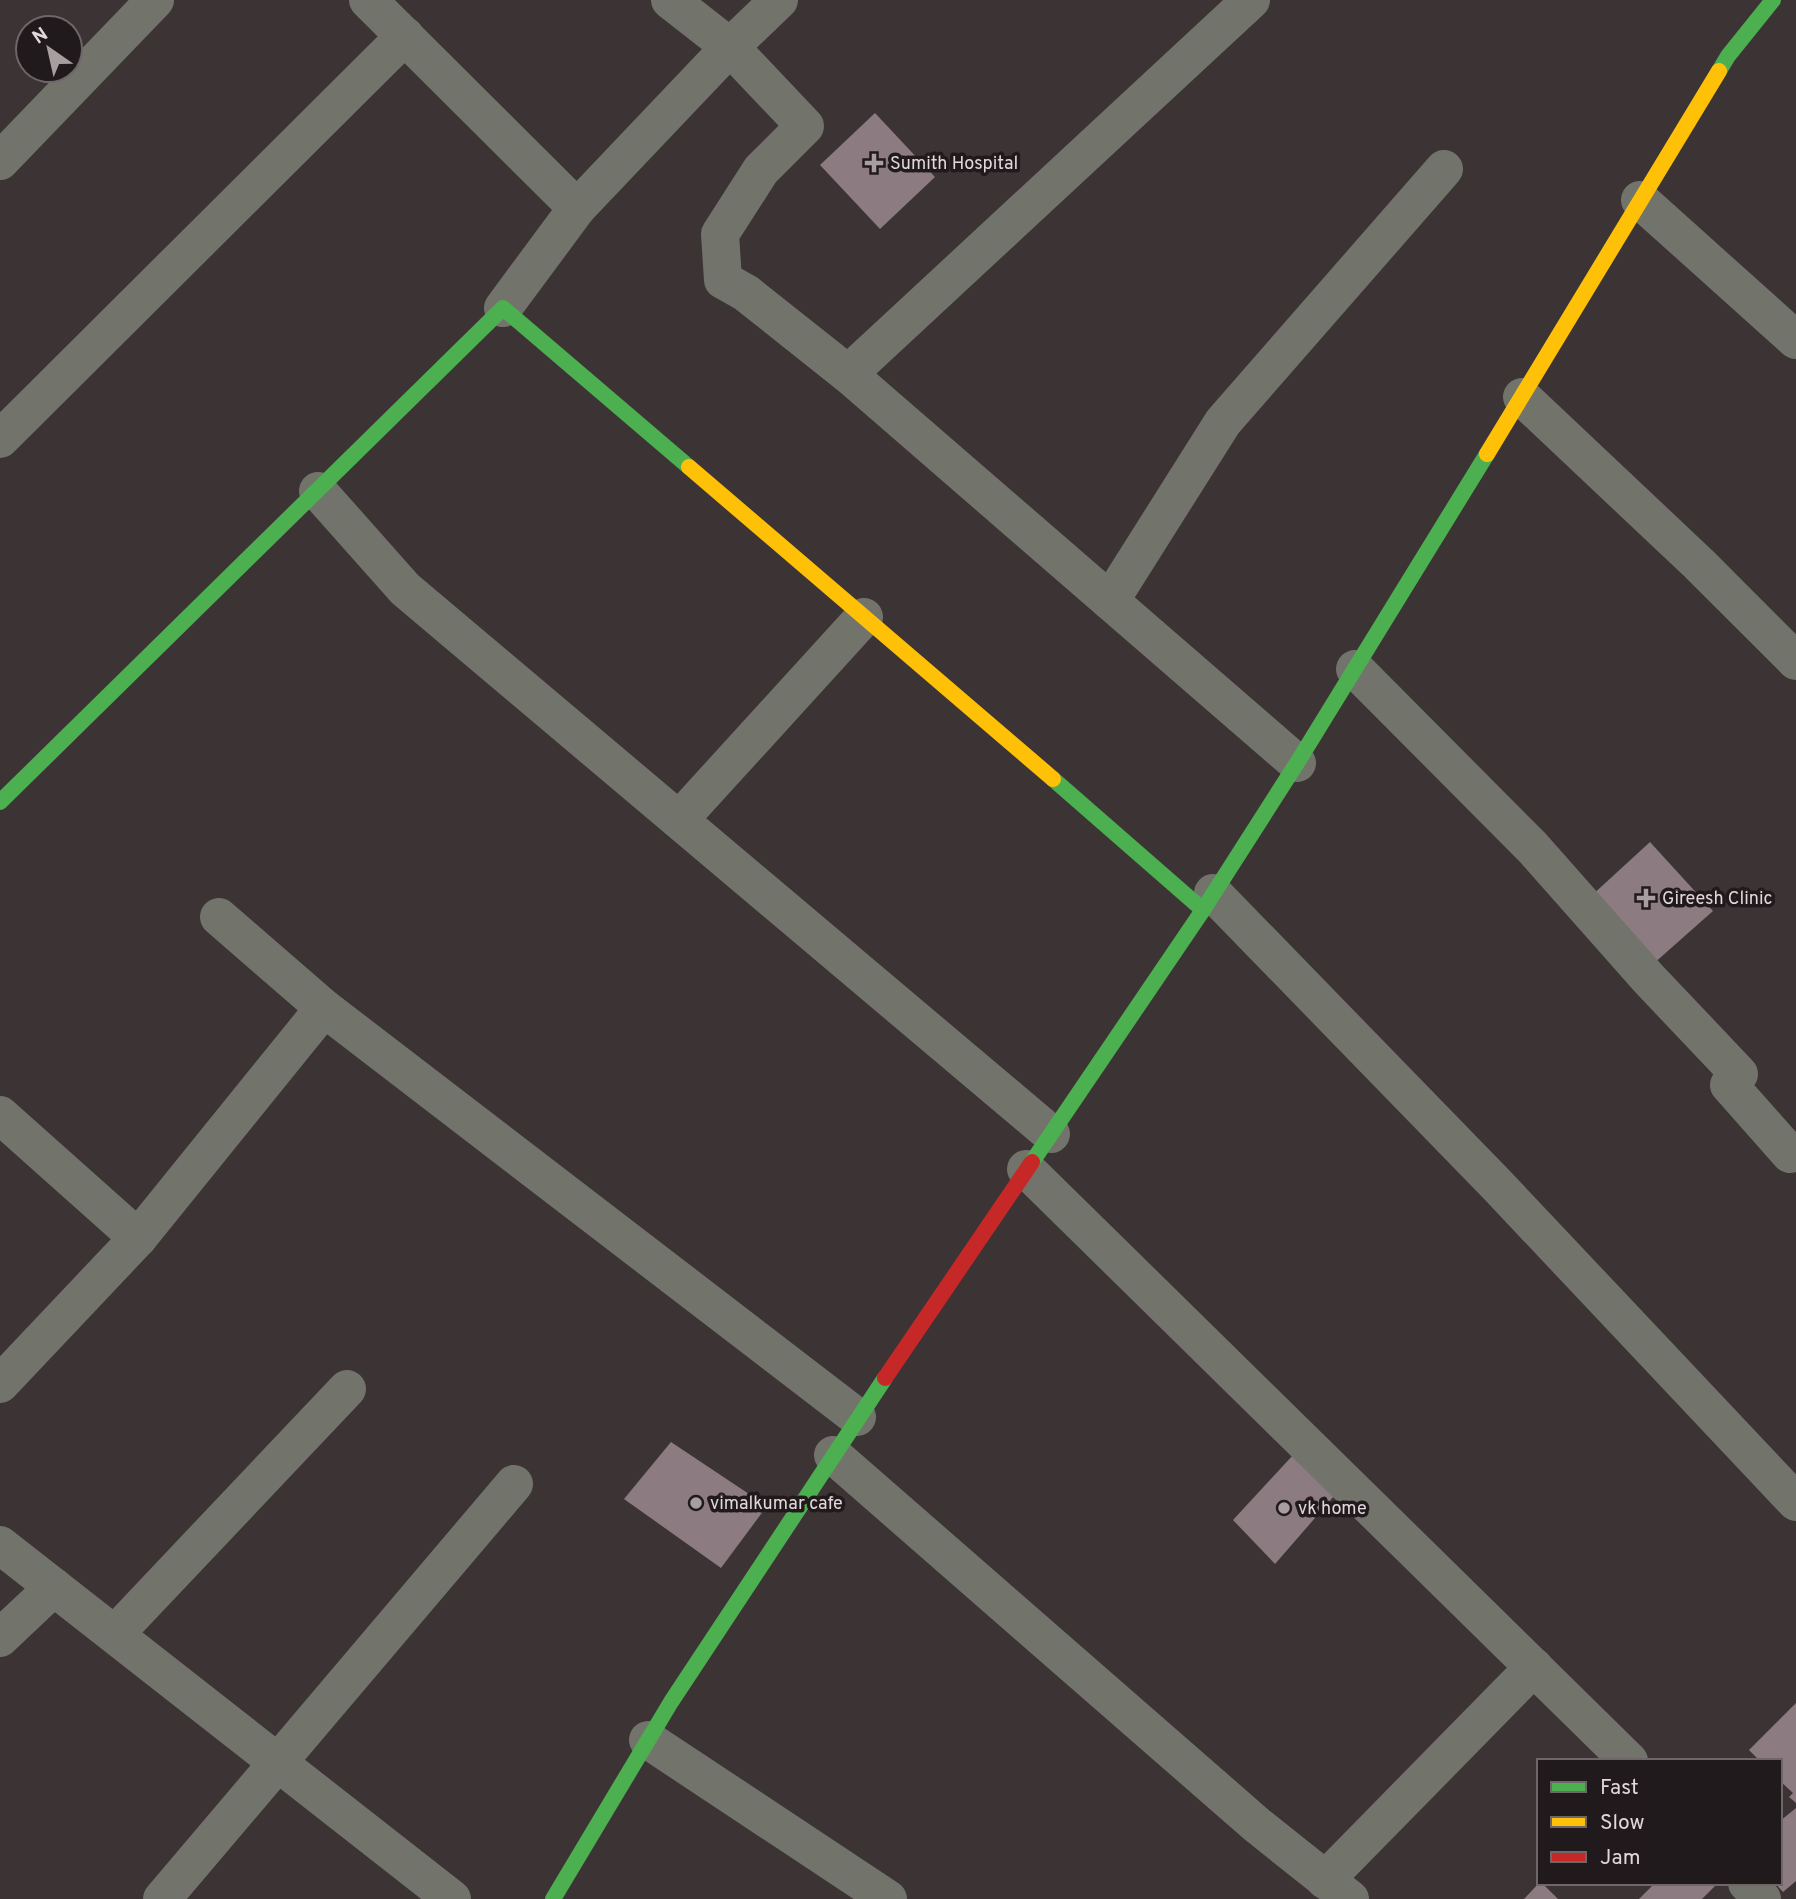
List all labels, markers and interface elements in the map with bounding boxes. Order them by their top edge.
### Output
north arrow [14,14,84,84]
text: N [28,23,53,50]
marker: Sumith Hospital [864,153,884,173]
place label: Sumith Hospital [890,153,1018,176]
marker: Gireesh Clinic [1636,888,1656,908]
place label: Gireesh Clinic [1662,888,1772,911]
place label: vimalkumar cafe [710,1493,843,1516]
marker: vimalkumar cafe [688,1495,704,1511]
place label: vk home [1298,1498,1367,1521]
marker: vk home [1276,1500,1292,1516]
legend [1537,1759,1782,1885]
text: Fast [1600,1775,1639,1802]
text: Slow [1600,1810,1645,1837]
text: Jam [1600,1845,1641,1872]

